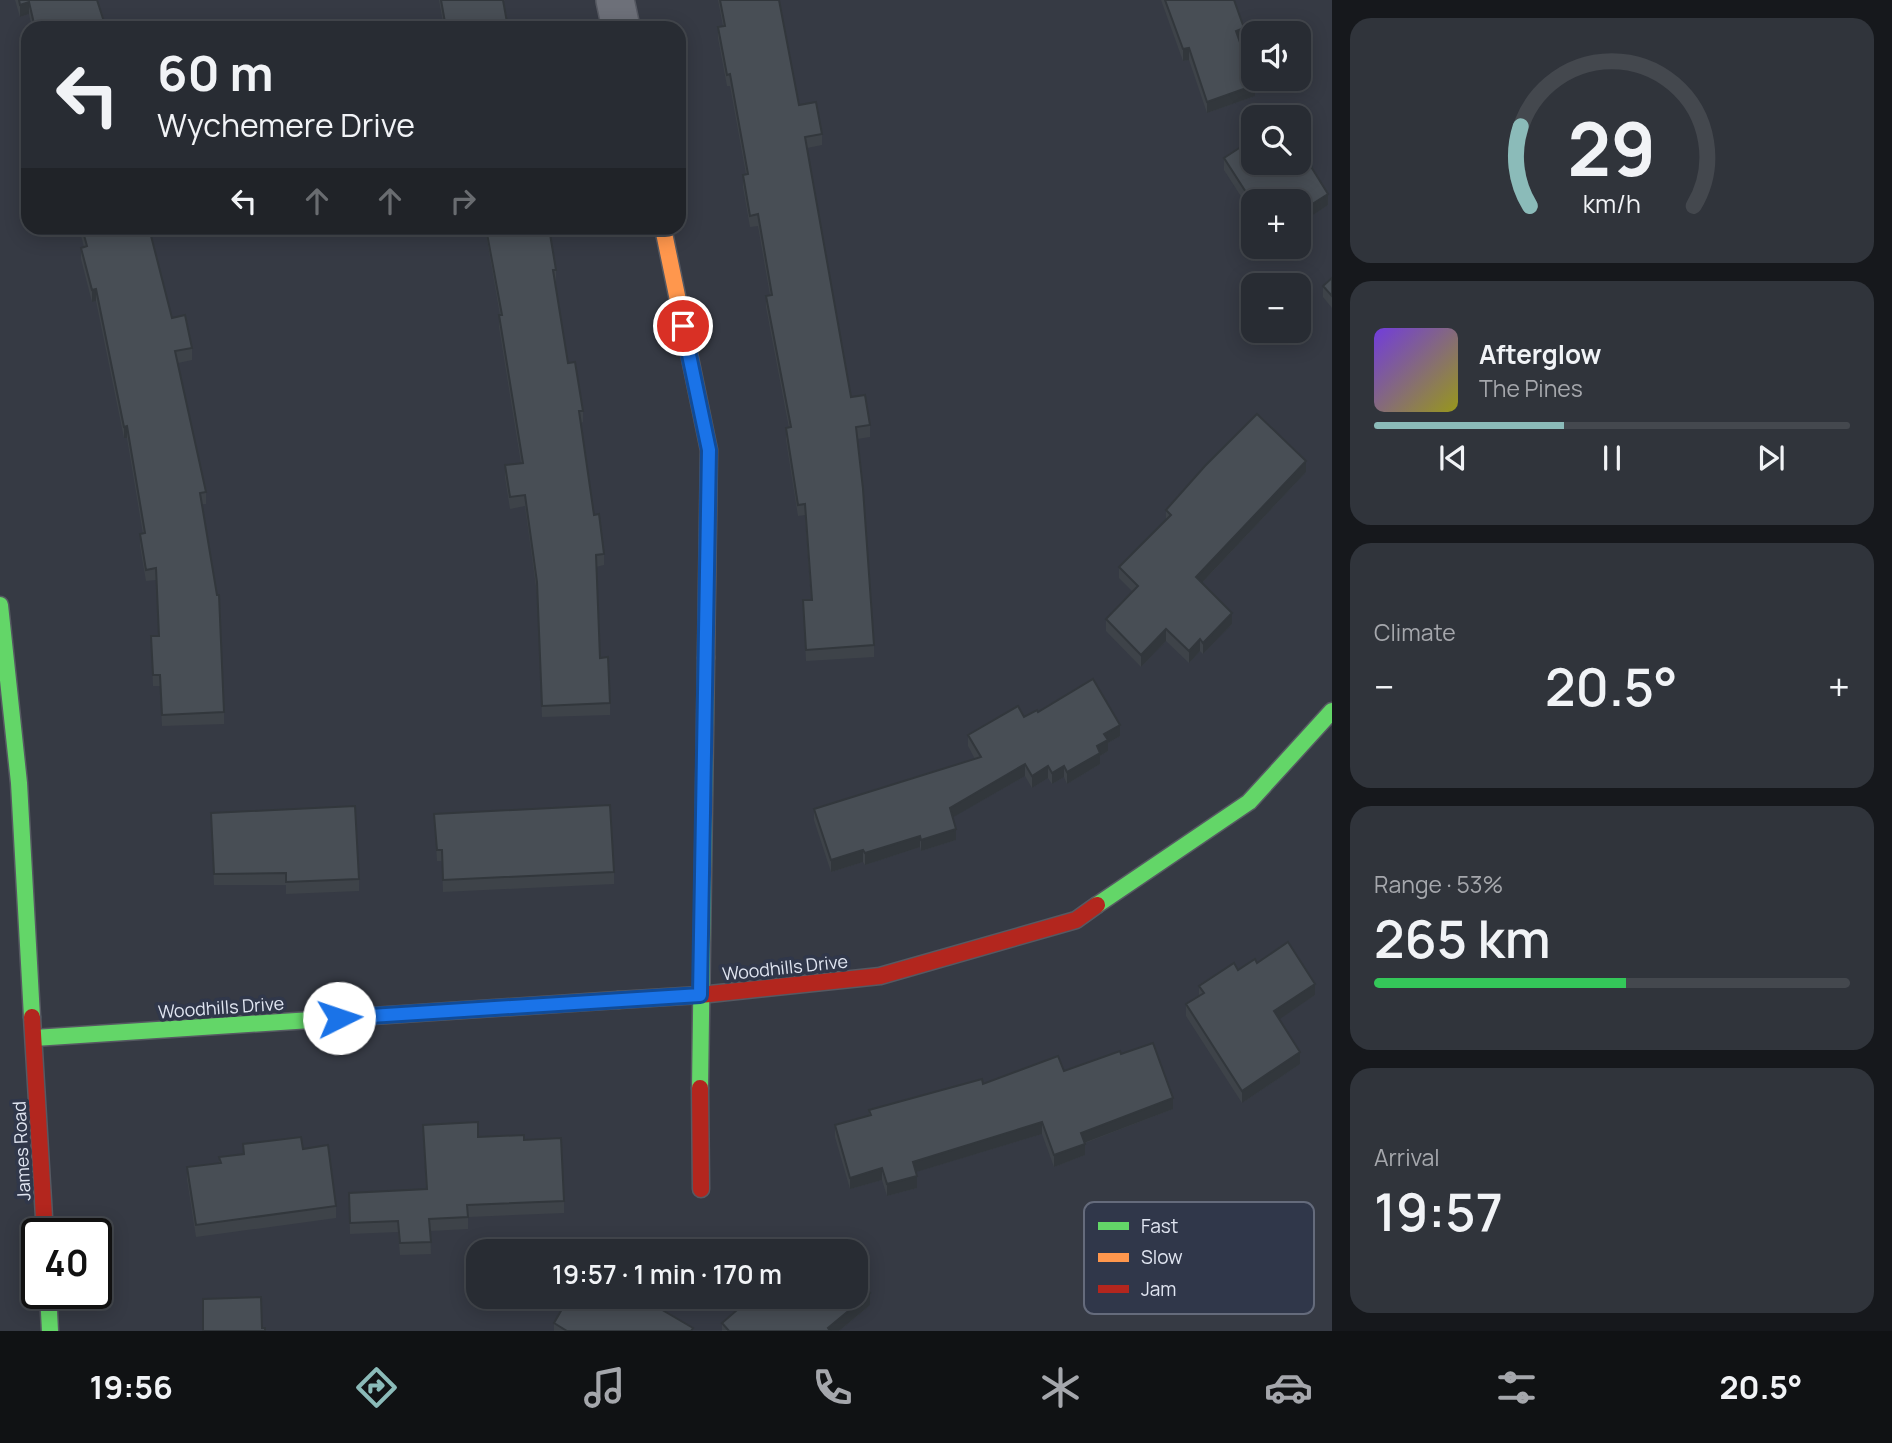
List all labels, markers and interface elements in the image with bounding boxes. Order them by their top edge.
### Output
map controls [1241,21,1311,343]
button: sound [1241,21,1311,91]
text: 60 m [157,39,274,106]
icon: left [42,49,133,140]
text: 29 [1568,99,1656,199]
text: Wychemere Drive [157,103,415,147]
button: search [1241,105,1311,175]
icon: left [225,182,263,220]
icon: ahead [298,182,336,220]
icon: ahead [371,182,409,220]
icon: right [444,182,482,220]
text: km/h [1583,186,1641,221]
button: + [1241,189,1311,259]
button: − [1241,273,1311,343]
pin [653,296,713,356]
icon: arrive [664,307,702,345]
text: Afterglow [1479,336,1601,372]
text: The Pines [1479,372,1583,404]
icon: previous [1434,439,1472,477]
icon: pause [1593,439,1631,477]
icon: next [1752,439,1790,477]
text: Climate [1374,616,1456,648]
text: 20.5° [1545,651,1678,722]
text: − [1374,660,1395,712]
text: + [1828,660,1850,712]
text: Range · 53% [1374,868,1503,900]
text: 265 km [1374,903,1551,974]
street label: Woodhills Drive [721,948,849,986]
position arrow [302,981,376,1055]
street label: Woodhills Drive [157,991,285,1023]
street label: James Road [6,1101,36,1201]
text: Arrival [1374,1141,1440,1173]
text: 19:57 [1374,1176,1503,1247]
legend [1084,1202,1314,1314]
text: Fast [1141,1213,1178,1239]
speed limit sign: 40 [21,1218,112,1309]
text: Slow [1141,1244,1183,1270]
text: 19:57 · 1 min · 170 m [552,1256,782,1292]
text: Jam [1141,1276,1176,1302]
icon: directions [352,1363,401,1412]
icon: music [580,1363,629,1412]
icon: phone [808,1363,857,1412]
icon: climate [1036,1363,1085,1412]
icon: car [1264,1363,1313,1412]
icon: filters [1492,1363,1541,1412]
text: 19:56 [89,1365,173,1409]
text: 20.5° [1720,1365,1803,1409]

